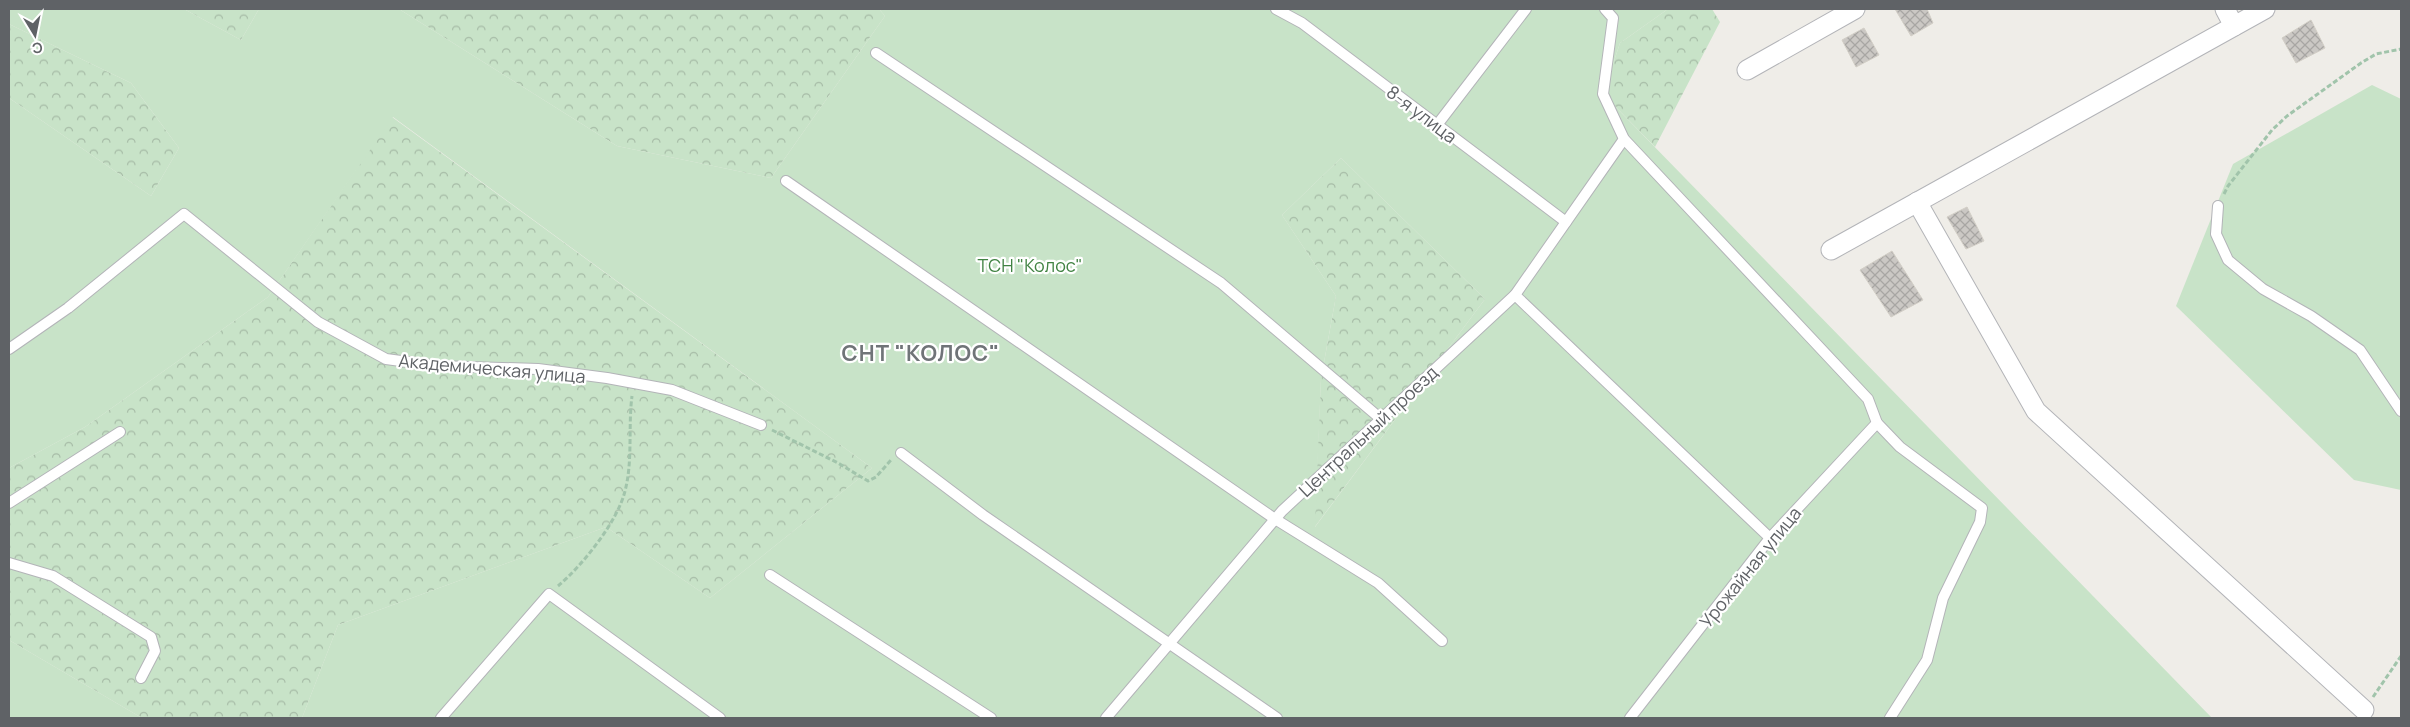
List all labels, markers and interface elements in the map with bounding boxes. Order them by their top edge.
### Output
north arrow [10,10,60,60]
text: С [31,38,44,59]
street label: 8-я улица [1382,80,1462,148]
park label: ТСН "Колос" [978,253,1082,277]
district label: СНТ "КОЛОС" [842,338,1000,368]
street label: Академическая улица [397,348,587,388]
street label: Центральный проезд [1293,360,1443,502]
street label: Урожайная улица [1694,502,1806,632]

